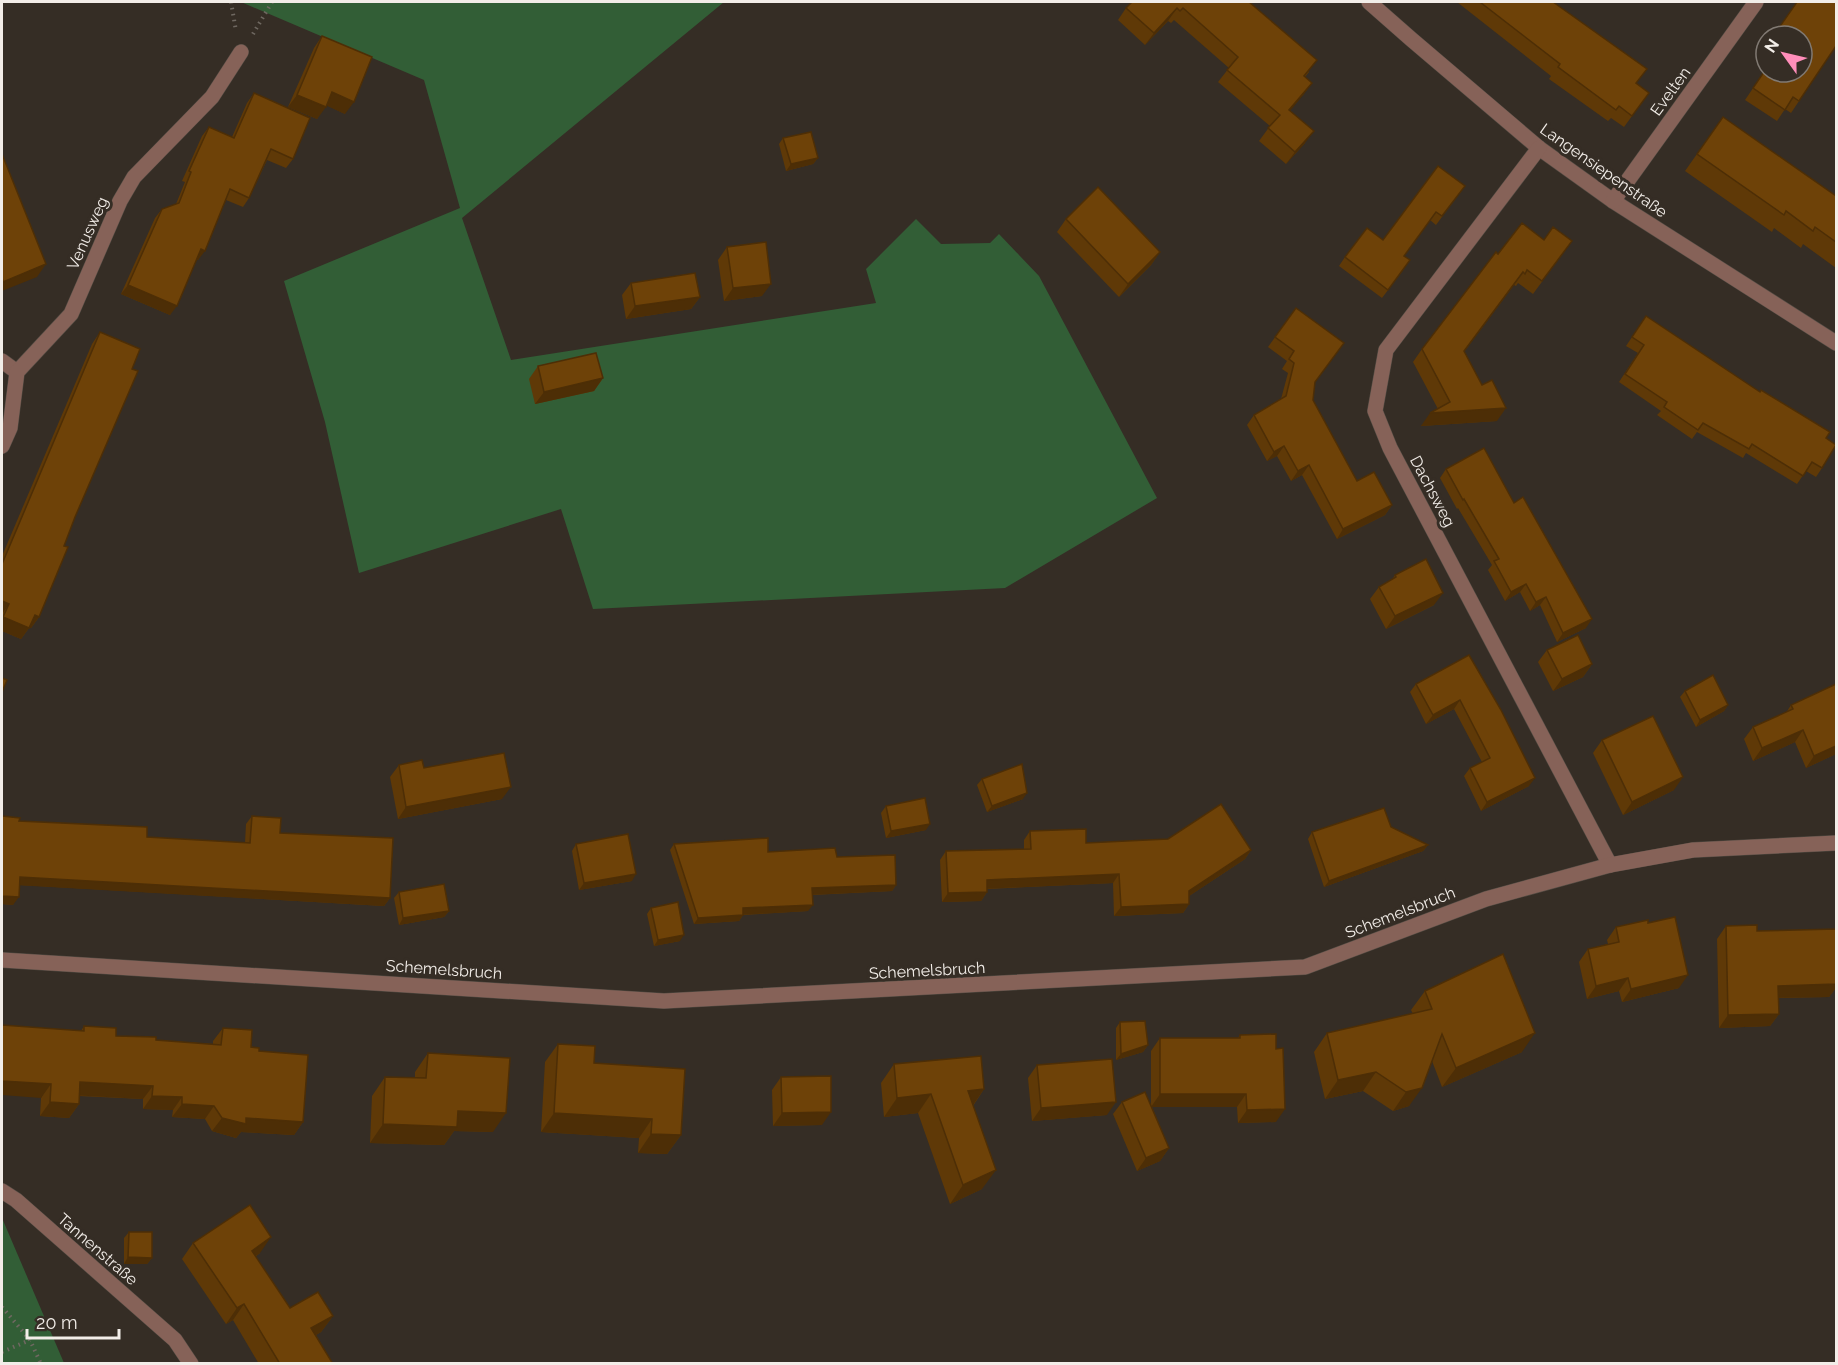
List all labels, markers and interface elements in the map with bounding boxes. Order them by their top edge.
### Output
north arrow [1754,24,1814,84]
text: N [1761,36,1783,56]
street label: Evelten [1646,63,1694,119]
street label: Langensiepenstraße [1537,119,1671,221]
street label: Venusweg [63,194,112,273]
street label: Dachsweg [1406,452,1459,530]
street label: Schemelsbruch [1342,883,1458,942]
street label: Schemelsbruch [385,956,503,983]
street label: Schemelsbruch [868,958,986,983]
street label: Tannenstraße [54,1209,142,1289]
scale bar [27,1302,118,1340]
text: 20 m [36,1312,78,1333]

